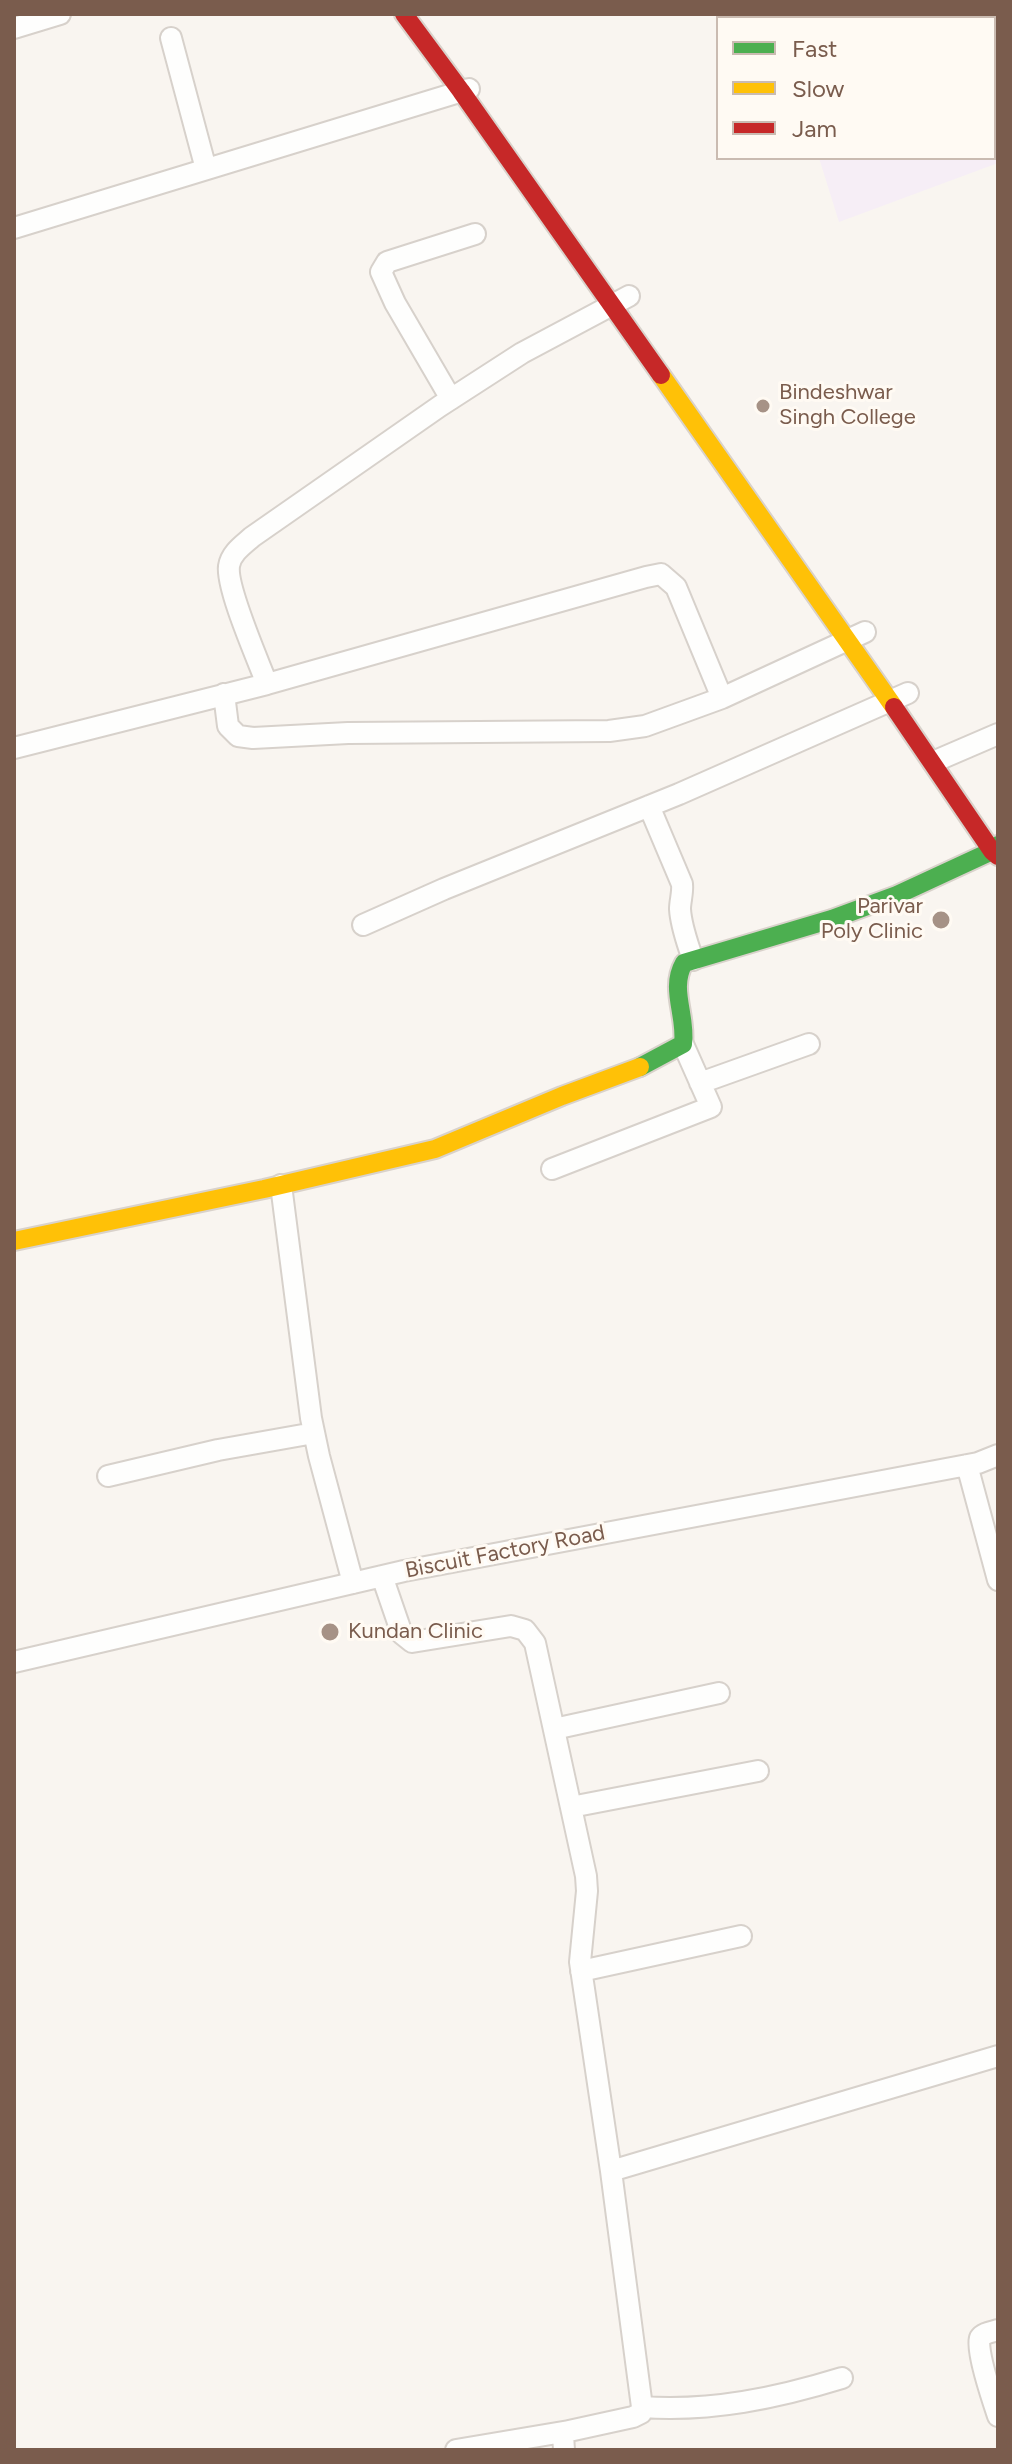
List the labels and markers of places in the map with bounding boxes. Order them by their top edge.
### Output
place label: Bindeshwar Singh College [779,380,916,432]
marker: Bindeshwar Singh College [754,397,772,415]
place label: Parivar Poly Clinic [821,894,923,946]
marker: Parivar Poly Clinic [930,909,952,931]
place label: Kundan Clinic [348,1619,483,1645]
marker: Kundan Clinic [319,1621,341,1643]

